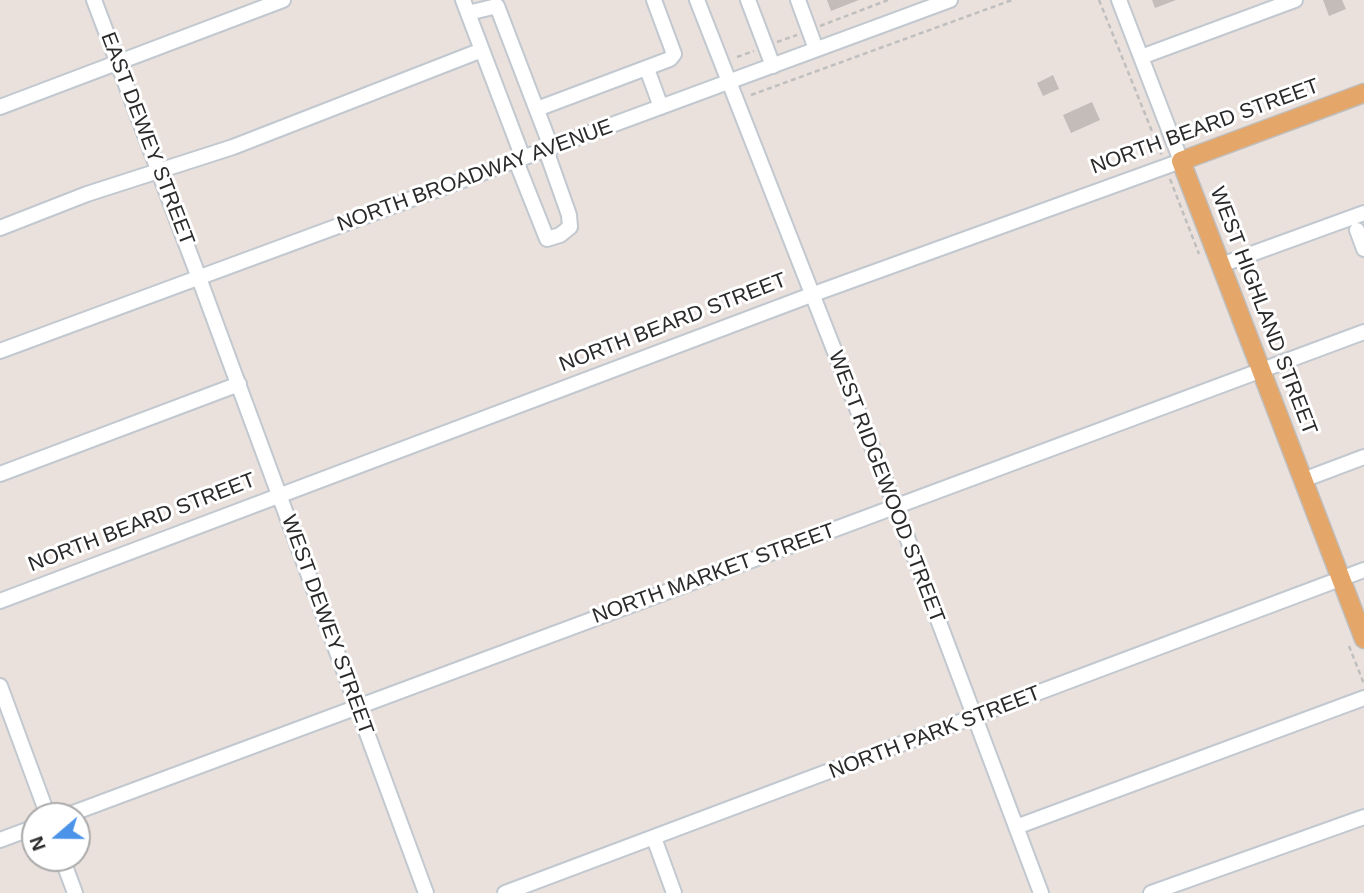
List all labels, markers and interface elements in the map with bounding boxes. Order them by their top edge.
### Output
street label: EAST DEWEY STREET [95,29,199,249]
street label: NORTH BEARD STREET [1087,74,1323,180]
street label: NORTH BROADWAY AVENUE [334,114,616,238]
street label: WEST HIGHLAND STREET [1204,183,1322,439]
street label: NORTH BEARD STREET [556,268,790,378]
street label: WEST RIDGEWOOD STREET [822,347,950,627]
street label: NORTH BEARD STREET [25,468,259,578]
street label: WEST DEWEY STREET [275,512,379,738]
street label: NORTH MARKET STREET [589,518,839,630]
street label: NORTH PARK STREET [826,681,1044,785]
north arrow [21,802,91,872]
text: N [25,834,50,854]

